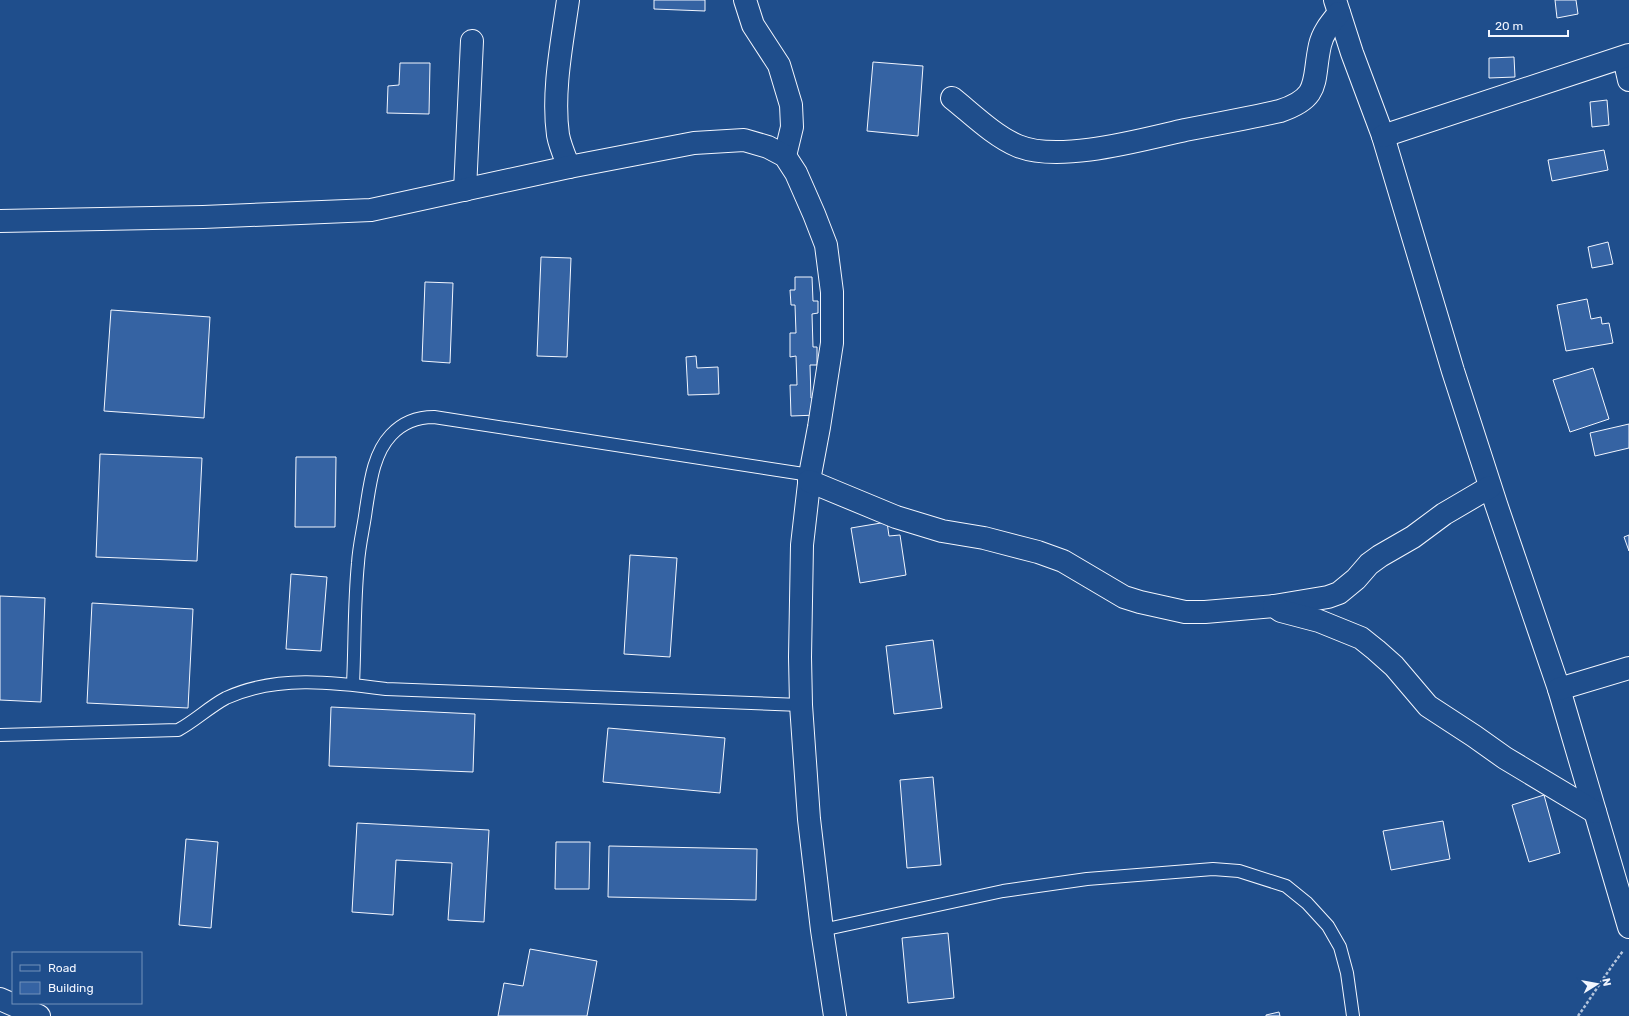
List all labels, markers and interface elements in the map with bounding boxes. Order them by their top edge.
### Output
scale bar [1489,12,1568,38]
text: 20 m [1495,19,1523,33]
legend [12,952,142,1004]
text: Road [48,961,76,975]
north arrow [1577,964,1617,1004]
text: N [1599,977,1613,987]
text: Building [48,981,94,995]

